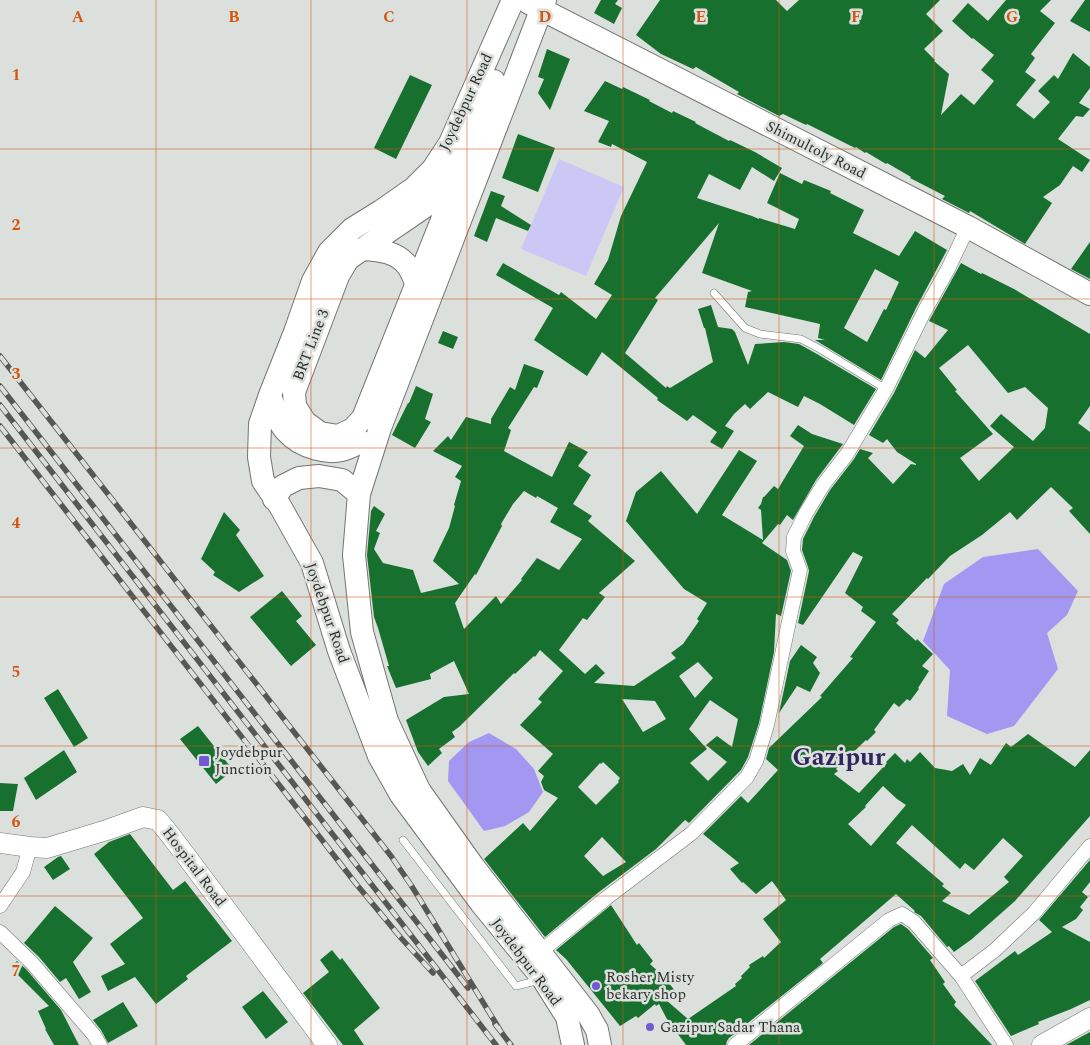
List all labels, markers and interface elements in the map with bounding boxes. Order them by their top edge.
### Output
text: A [72,5,85,29]
text: B [228,5,240,29]
text: C [383,5,395,29]
text: D [539,5,552,29]
text: E [696,5,706,29]
text: F [851,5,861,29]
text: G [1006,5,1018,29]
street label: Joydebpur Road [433,49,499,155]
text: 1 [12,63,20,87]
street label: Shimultoly Road [762,115,870,185]
text: 2 [12,213,21,237]
street label: BRT Line 3 [287,305,335,384]
text: 3 [12,362,21,386]
text: 4 [12,511,21,535]
street label: Joydebpur Road [299,559,355,667]
text: 5 [12,660,20,684]
district label: Gazipur [793,739,886,777]
place label: Joydebpur Junction [215,741,283,781]
marker: Joydebpur Junction [197,754,211,768]
text: 6 [12,810,21,834]
street label: Hospital Road [156,822,232,912]
street label: Joydebpur Road [485,913,567,1011]
text: 7 [12,959,21,983]
place label: Rosher Misty bekary shop [606,966,695,1006]
marker: Rosher Misty bekary shop [590,980,602,992]
place label: Gazipur Sadar Thana [660,1016,801,1039]
marker: Gazipur Sadar Thana [644,1021,656,1033]

